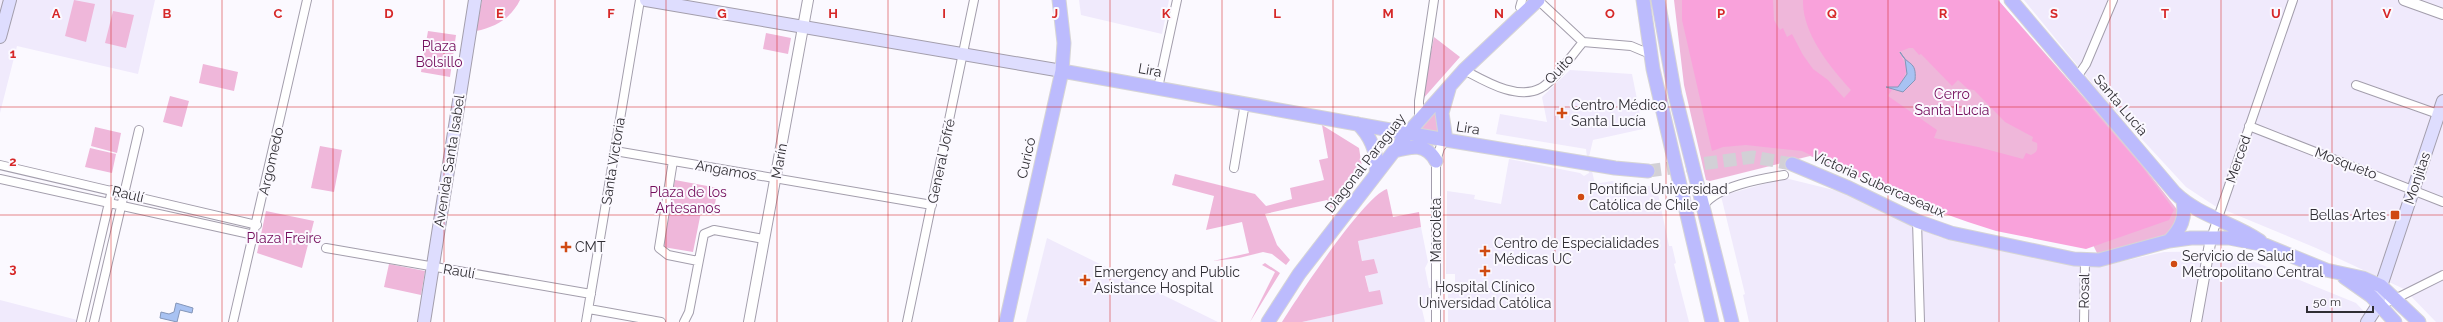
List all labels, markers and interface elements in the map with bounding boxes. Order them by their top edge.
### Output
text: A [52,6,61,21]
text: B [163,6,172,21]
text: C [274,6,283,21]
text: D [384,6,394,21]
text: E [496,6,504,21]
text: F [607,6,615,21]
text: G [717,6,727,21]
text: H [828,6,838,21]
text: I [942,6,946,21]
text: J [1052,6,1058,21]
text: K [1162,6,1171,21]
text: L [1273,6,1281,21]
text: M [1382,6,1394,21]
text: N [1494,6,1504,21]
text: O [1605,6,1615,21]
text: P [1717,6,1725,21]
text: Q [1827,6,1837,21]
text: R [1939,6,1948,21]
text: S [2050,6,2058,21]
text: T [2161,6,2169,21]
text: U [2271,6,2281,21]
text: V [2383,6,2392,21]
park label: Plaza Bolsillo [415,38,463,70]
text: 1 [10,46,17,61]
street label: Quito [1541,51,1577,87]
street label: Lira [1137,60,1163,80]
street label: Santa Lucía [2091,71,2151,139]
park label: Cerro Santa Lucía [1915,86,1989,118]
street label: Avenida Santa Isabel [431,93,467,228]
place label: Centro Médico Santa Lucía [1571,97,1666,129]
marker: Centro Médico Santa Lucía [1556,107,1568,119]
street label: Diagonal Paraguay [1321,110,1409,216]
street label: Santa Victoria [598,116,628,206]
street label: General Jofré [924,117,958,205]
street label: Lira [1455,118,1481,138]
street label: Argomedo [255,125,287,197]
street label: Merced [2222,133,2254,185]
street label: Curicó [1013,136,1039,180]
street label: Marín [768,142,790,180]
street label: Mosqueto [2313,144,2379,182]
street label: Victoria Subercaseaux [1810,147,1948,221]
street label: Monjitas [2401,150,2433,206]
text: 2 [9,154,17,169]
street label: Angamos [694,157,758,183]
place label: Pontificia Universidad Católica de Chile [1589,181,1728,213]
street label: Raulí [111,183,146,206]
park label: Plaza de los Artesanos [649,184,727,216]
marker: Pontificia Universidad Católica de Chile [1576,192,1586,202]
street label: Marcoleta [1428,198,1444,262]
place label: Bellas Artes [2309,207,2386,223]
marker: Bellas Artes [2389,209,2401,221]
park label: Plaza Freire [247,230,321,246]
place label: Centro de Especialidades Médicas UC [1494,235,1659,267]
place label: CMT [575,239,606,255]
marker: CMT [560,241,572,253]
marker: Centro de Especialidades Médicas UC [1479,245,1491,257]
place label: Servicio de Salud Metropolitano Central [2182,248,2323,280]
marker: Servicio de Salud Metropolitano Central [2169,259,2179,269]
text: 3 [9,261,17,276]
street label: Raulí [442,261,477,282]
place label: Emergency and Public Asistance Hospital [1094,264,1240,296]
marker: Hospital Clínico Universidad Católica [1479,265,1491,277]
street label: Rosal [2076,273,2092,309]
marker: Emergency and Public Asistance Hospital [1079,274,1091,286]
place label: Hospital Clínico Universidad Católica [1419,279,1551,311]
scale bar [2307,288,2373,314]
text: 50 m [2313,295,2341,309]

